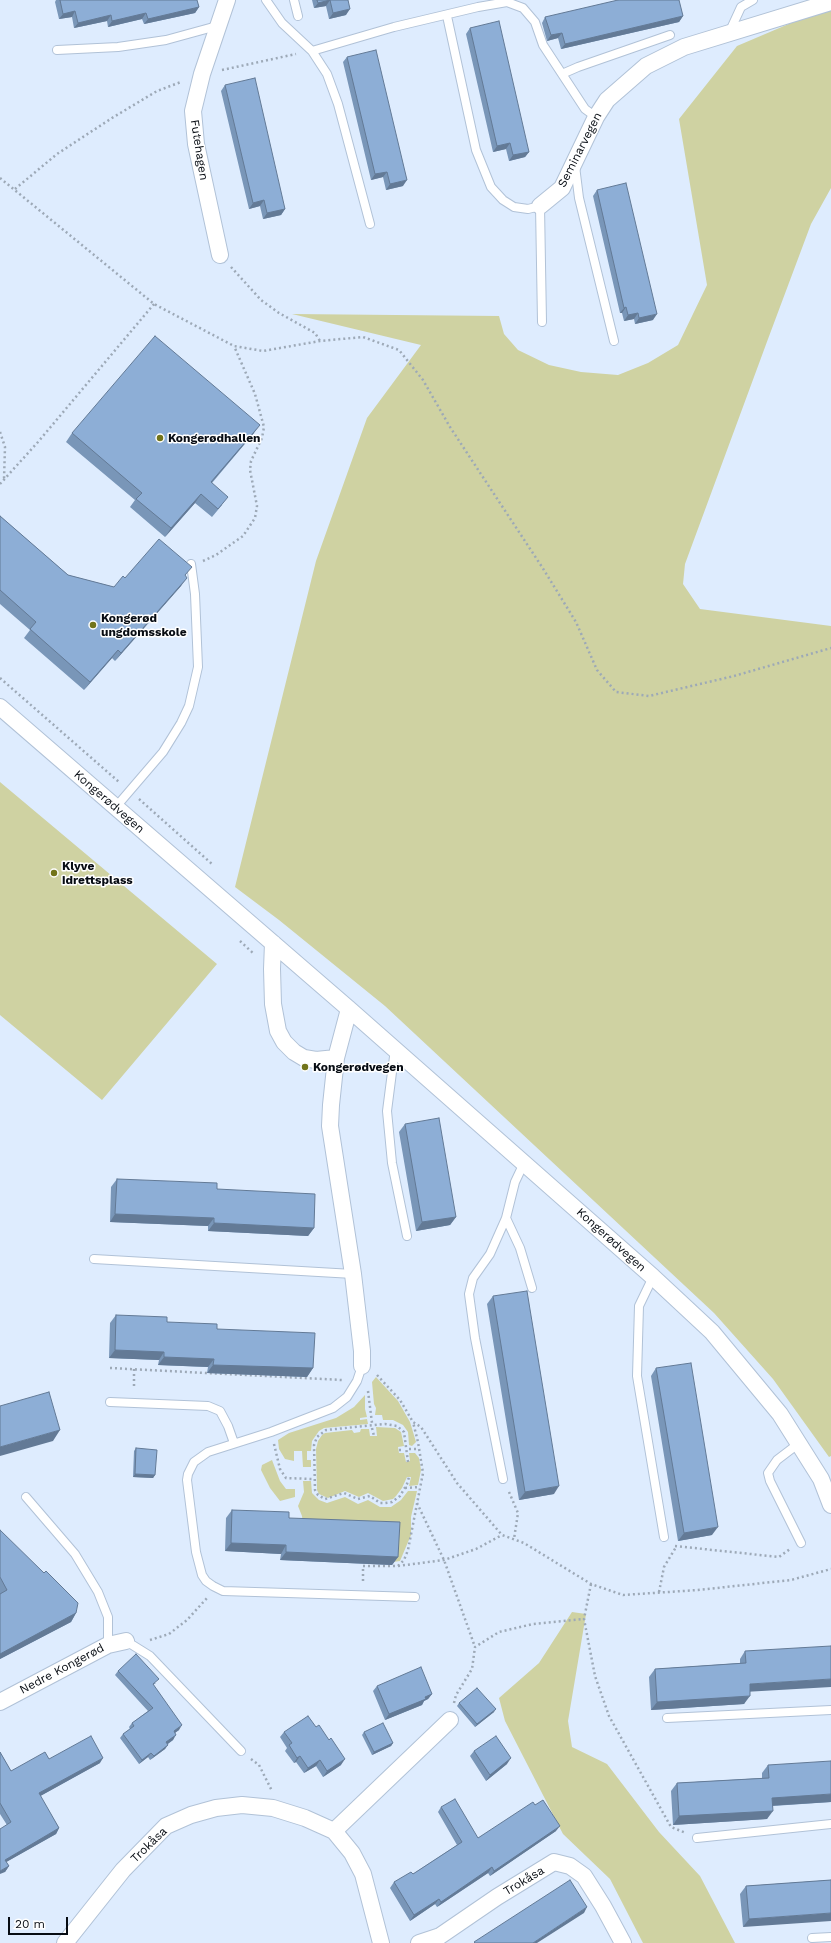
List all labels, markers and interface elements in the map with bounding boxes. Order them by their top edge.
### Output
street label: Seminarvegen [555,110,605,190]
street label: Futehagen [187,119,211,181]
place label: Kongerødhallen [168,431,261,445]
marker: Kongerødhallen [155,433,165,443]
place label: Kongerød ungdomsskole [101,611,187,639]
marker: Kongerød ungdomsskole [88,620,98,630]
street label: Kongerødvegen [71,767,147,837]
place label: Klyve idrettsplass [62,859,133,887]
marker: Klyve idrettsplass [49,868,59,878]
place label: Kongerødvegen [313,1060,404,1074]
marker: Kongerødvegen [300,1062,310,1072]
street label: Kongerødvegen [573,1205,649,1275]
street label: Nedre Kongerød [17,1641,107,1697]
street label: Trokåsa [128,1824,170,1866]
street label: Trokåsa [501,1863,547,1899]
scale bar [10,1909,70,1935]
text: 20 m [15,1917,45,1931]

